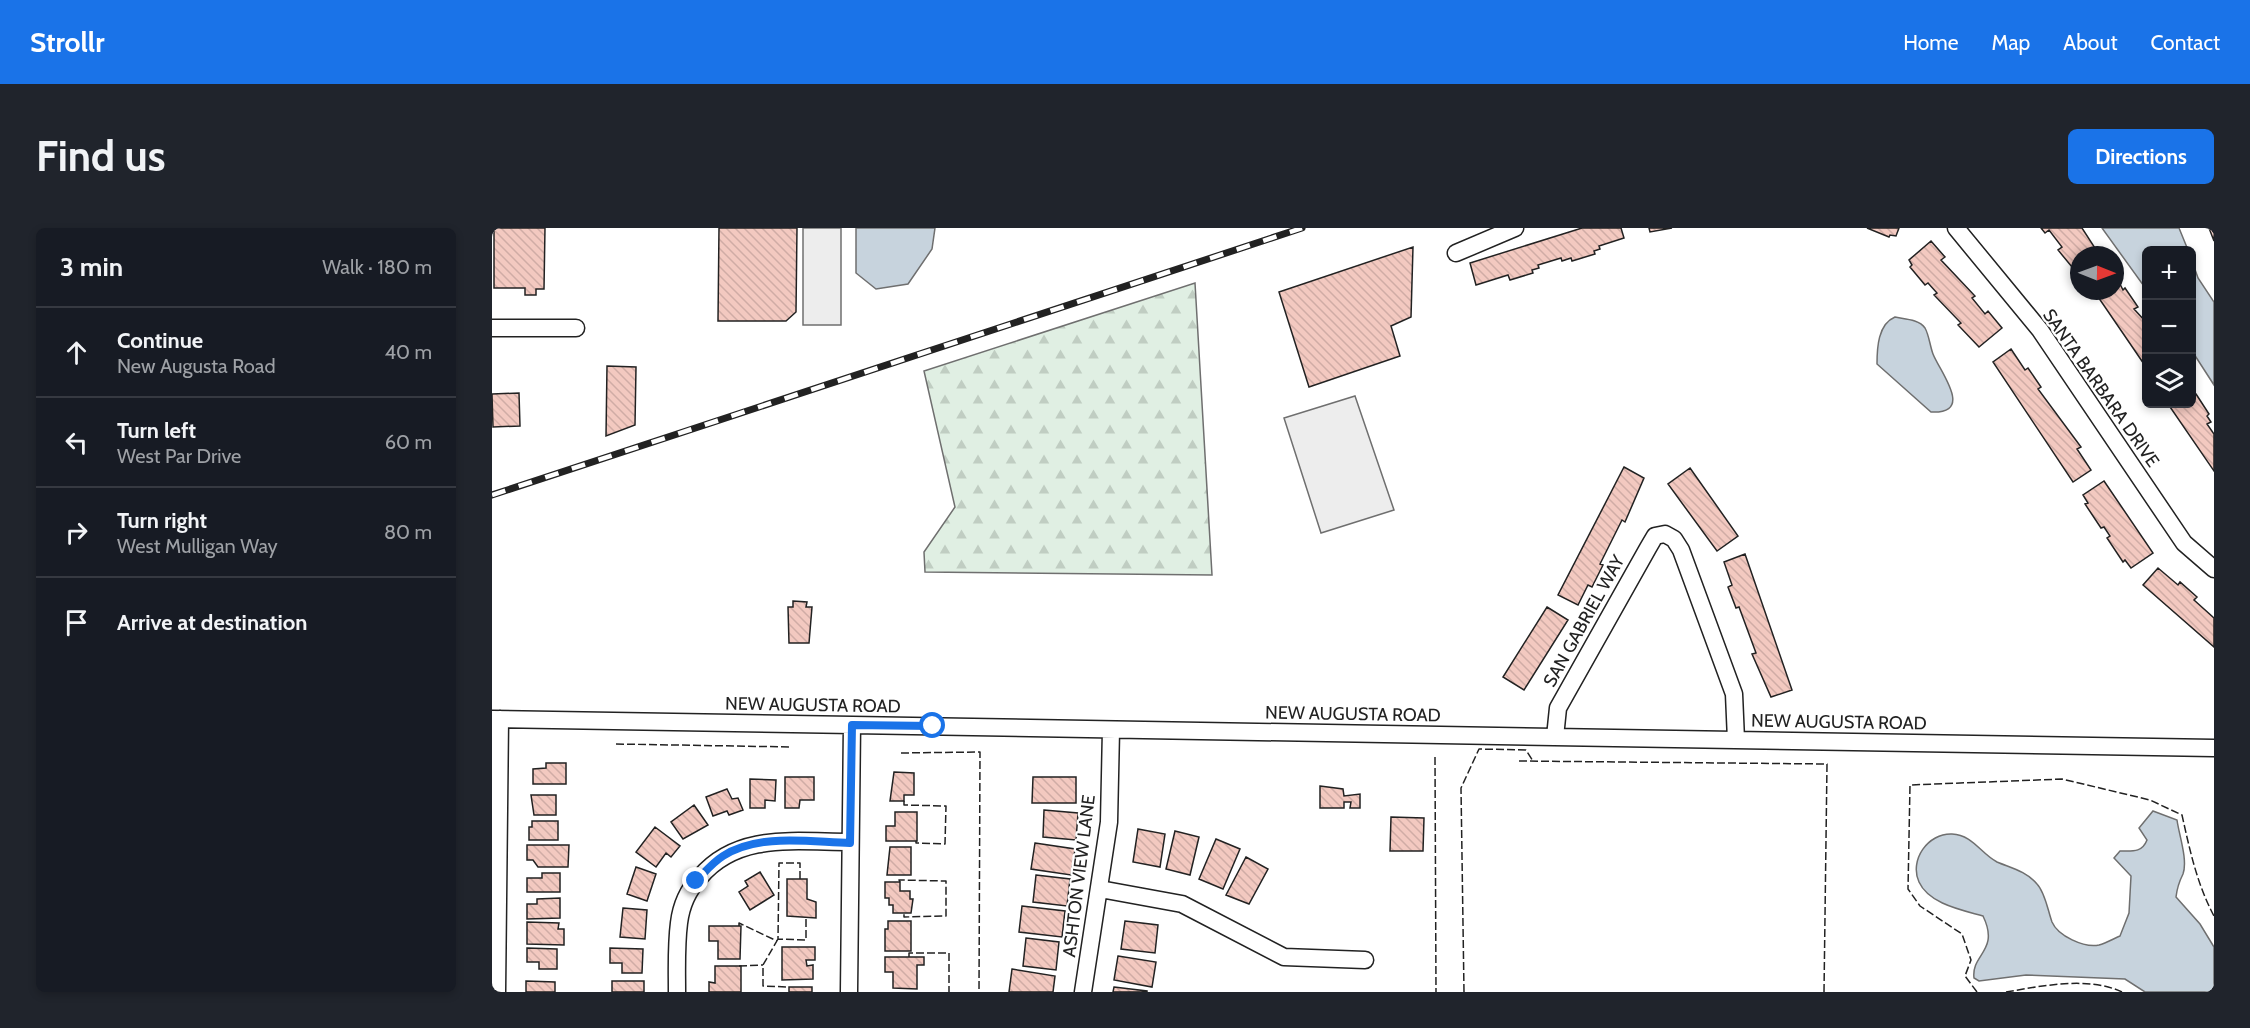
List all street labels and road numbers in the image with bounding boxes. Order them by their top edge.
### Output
street label: SANTA BARBARA DRIVE [2038,305,2164,471]
street label: SAN GABRIEL WAY [1539,551,1630,691]
street label: NEW AUGUSTA ROAD [725,692,901,718]
street label: NEW AUGUSTA ROAD [1265,701,1441,727]
street label: NEW AUGUSTA ROAD [1751,709,1927,735]
street label: ASHTON VIEW LANE [1058,794,1100,958]

